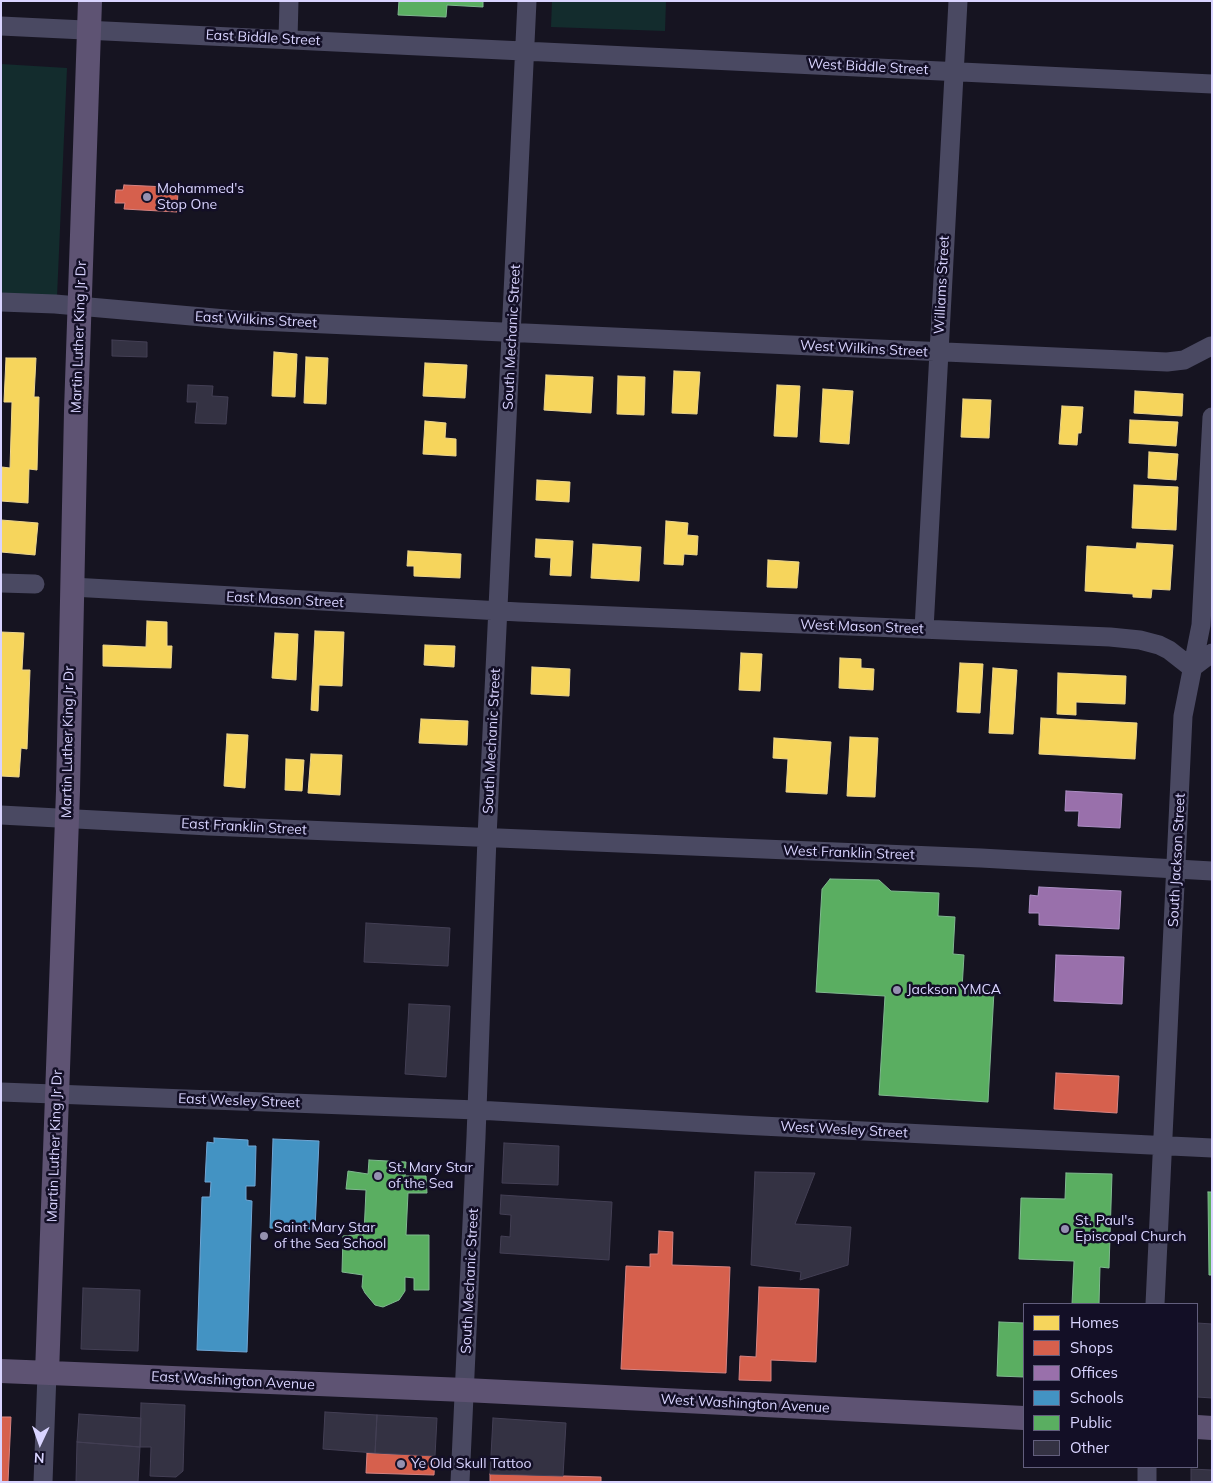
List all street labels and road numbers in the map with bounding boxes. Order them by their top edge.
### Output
street label: East Biddle Street [205,27,321,49]
street label: West Biddle Street [807,55,929,79]
street label: Williams Street [931,235,953,335]
street label: Martin Luther King Jr Dr [68,261,90,413]
street label: South Mechanic Street [500,264,524,410]
street label: East Wilkins Street [195,308,317,332]
street label: West Wilkins Street [800,337,928,361]
street label: East Mason Street [226,589,344,611]
street label: West Mason Street [800,616,924,638]
street label: Martin Luther King Jr Dr [58,666,78,818]
street label: South Mechanic Street [480,668,504,814]
street label: South Jackson Street [1165,793,1189,927]
street label: East Franklin Street [181,815,307,839]
street label: West Franklin Street [783,842,915,864]
street label: Martin Luther King Jr Dr [44,1070,66,1222]
street label: East Wesley Street [178,1090,300,1112]
street label: West Wesley Street [780,1118,908,1142]
street label: South Mechanic Street [458,1208,482,1354]
street label: East Washington Avenue [151,1368,315,1394]
street label: West Washington Avenue [660,1391,830,1417]

